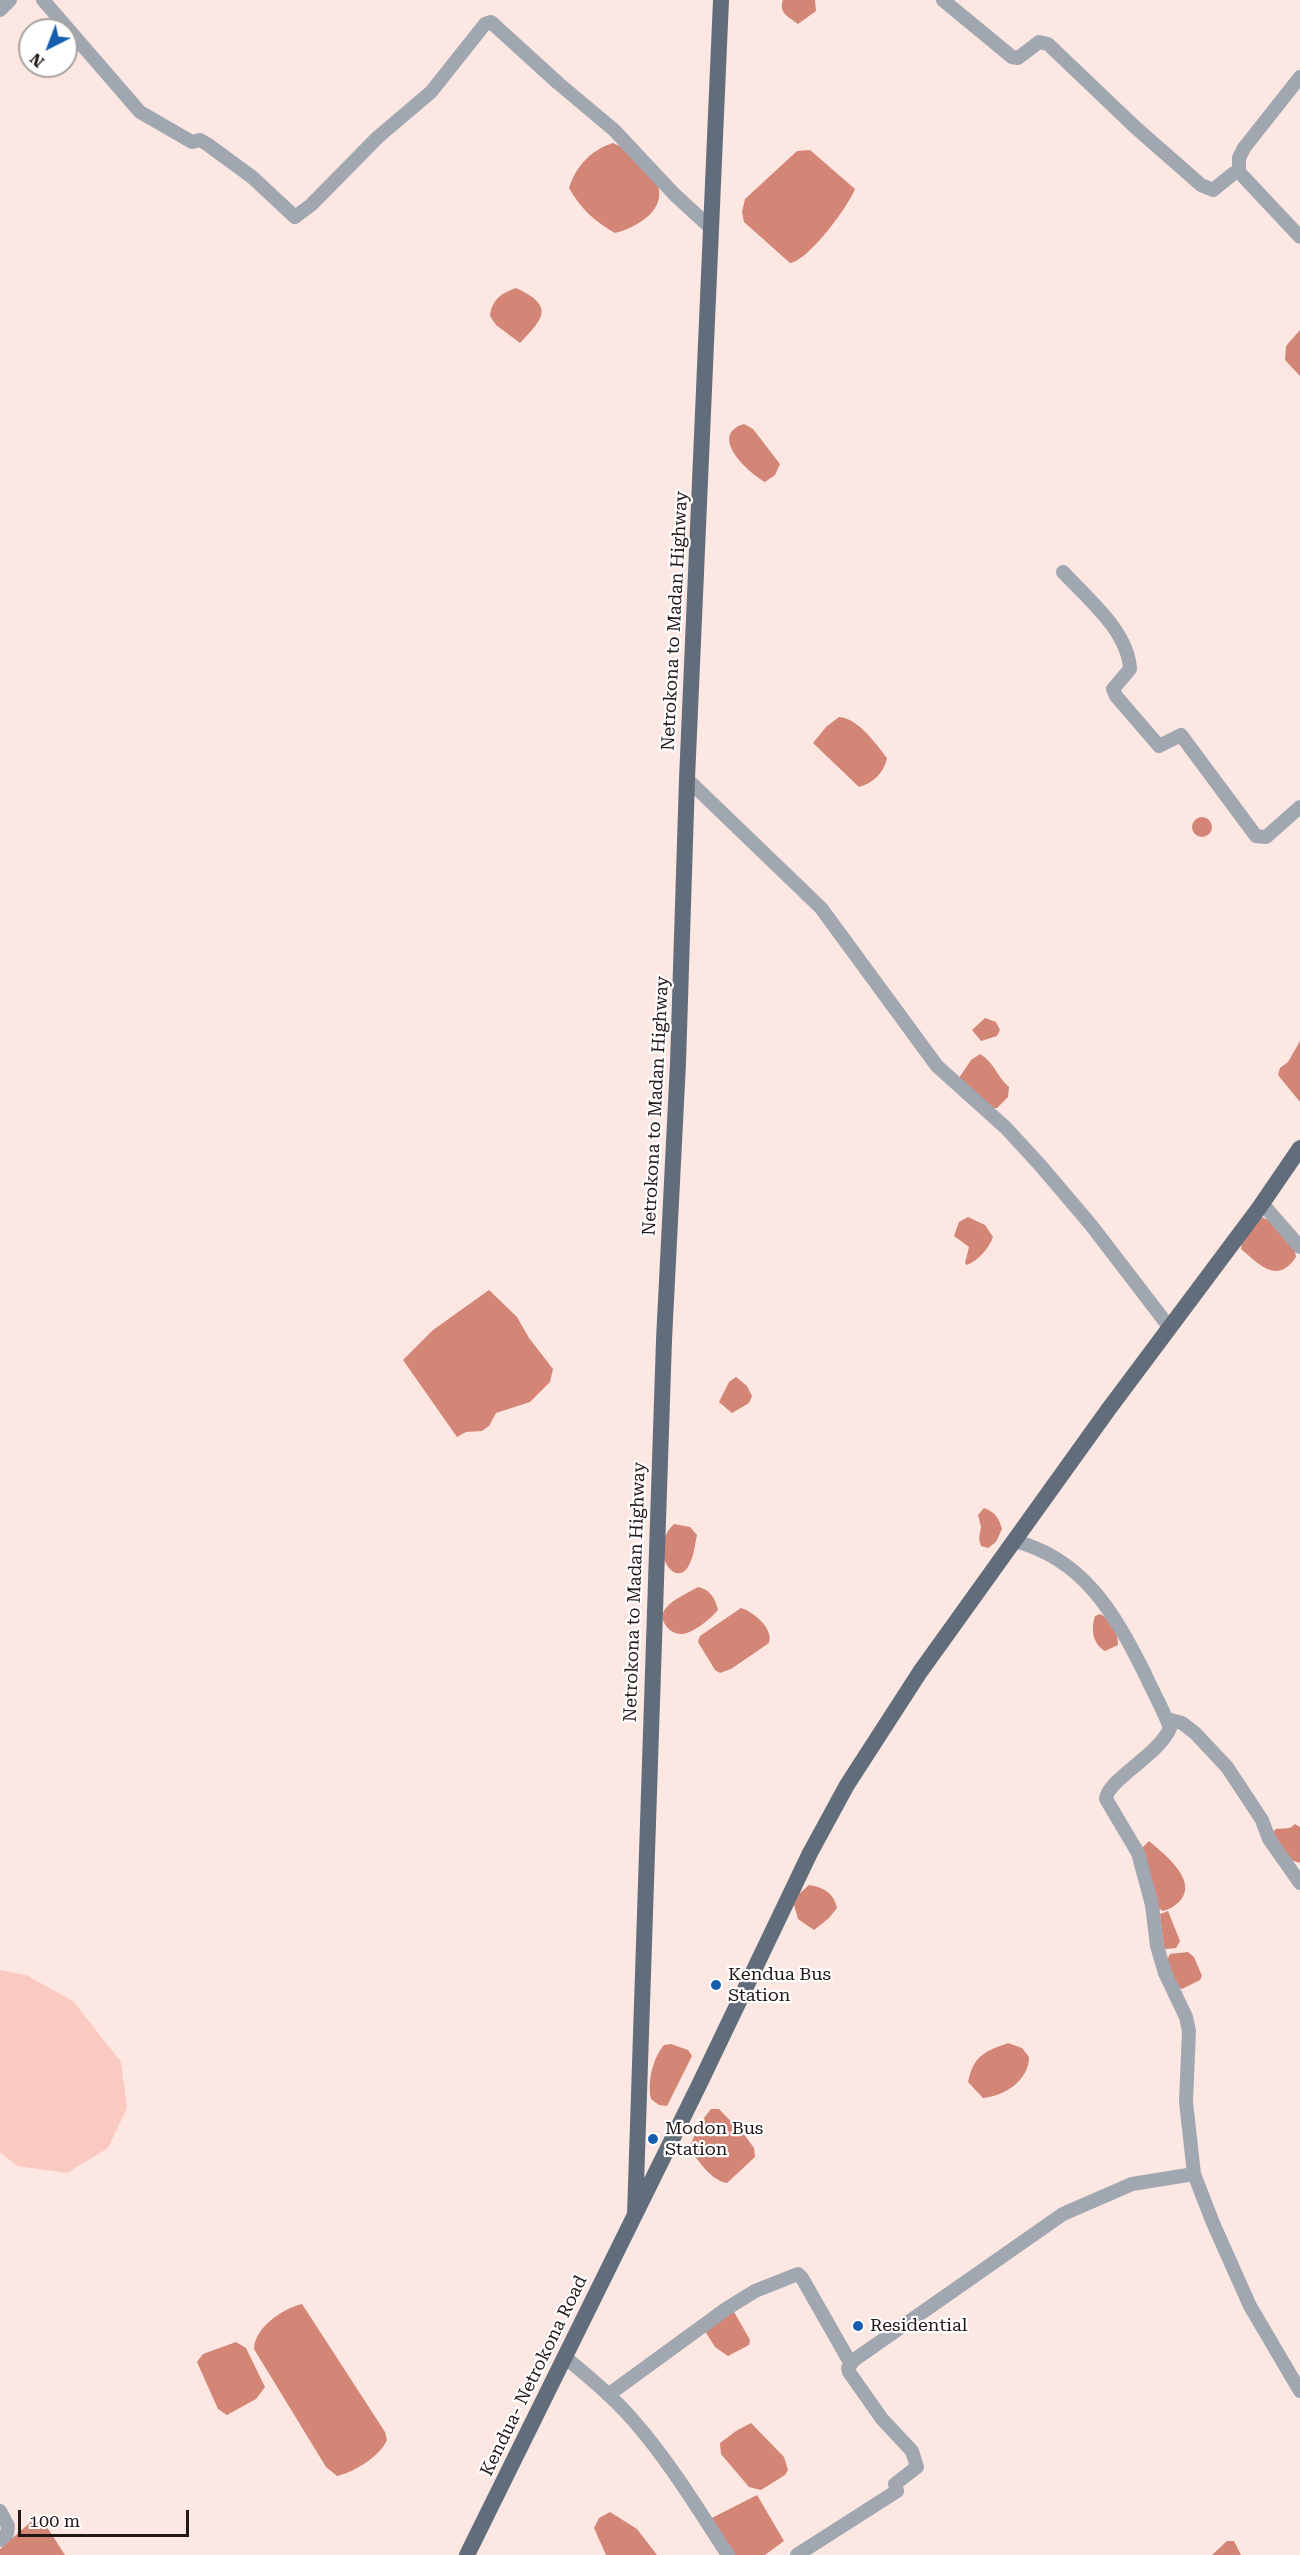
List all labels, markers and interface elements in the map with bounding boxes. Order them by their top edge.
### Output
north arrow [18,18,78,78]
text: N [26,49,48,71]
street label: Netrokona to Madan Highway [657,491,693,751]
street label: Netrokona to Madan Highway [638,976,674,1236]
street label: Netrokona to Madan Highway [620,1462,650,1722]
place label: Kendua Bus Station [728,1964,831,2006]
marker: Kendua Bus Station [709,1978,723,1992]
place label: Modon Bus Station [665,2118,763,2160]
marker: Modon Bus Station [646,2132,660,2146]
street label: Kendua- Netrokona Road [476,2272,592,2480]
place label: Residential [870,2315,967,2337]
marker: Residential [851,2319,865,2333]
scale bar [21,2498,192,2536]
text: 100 m [29,2510,80,2531]

